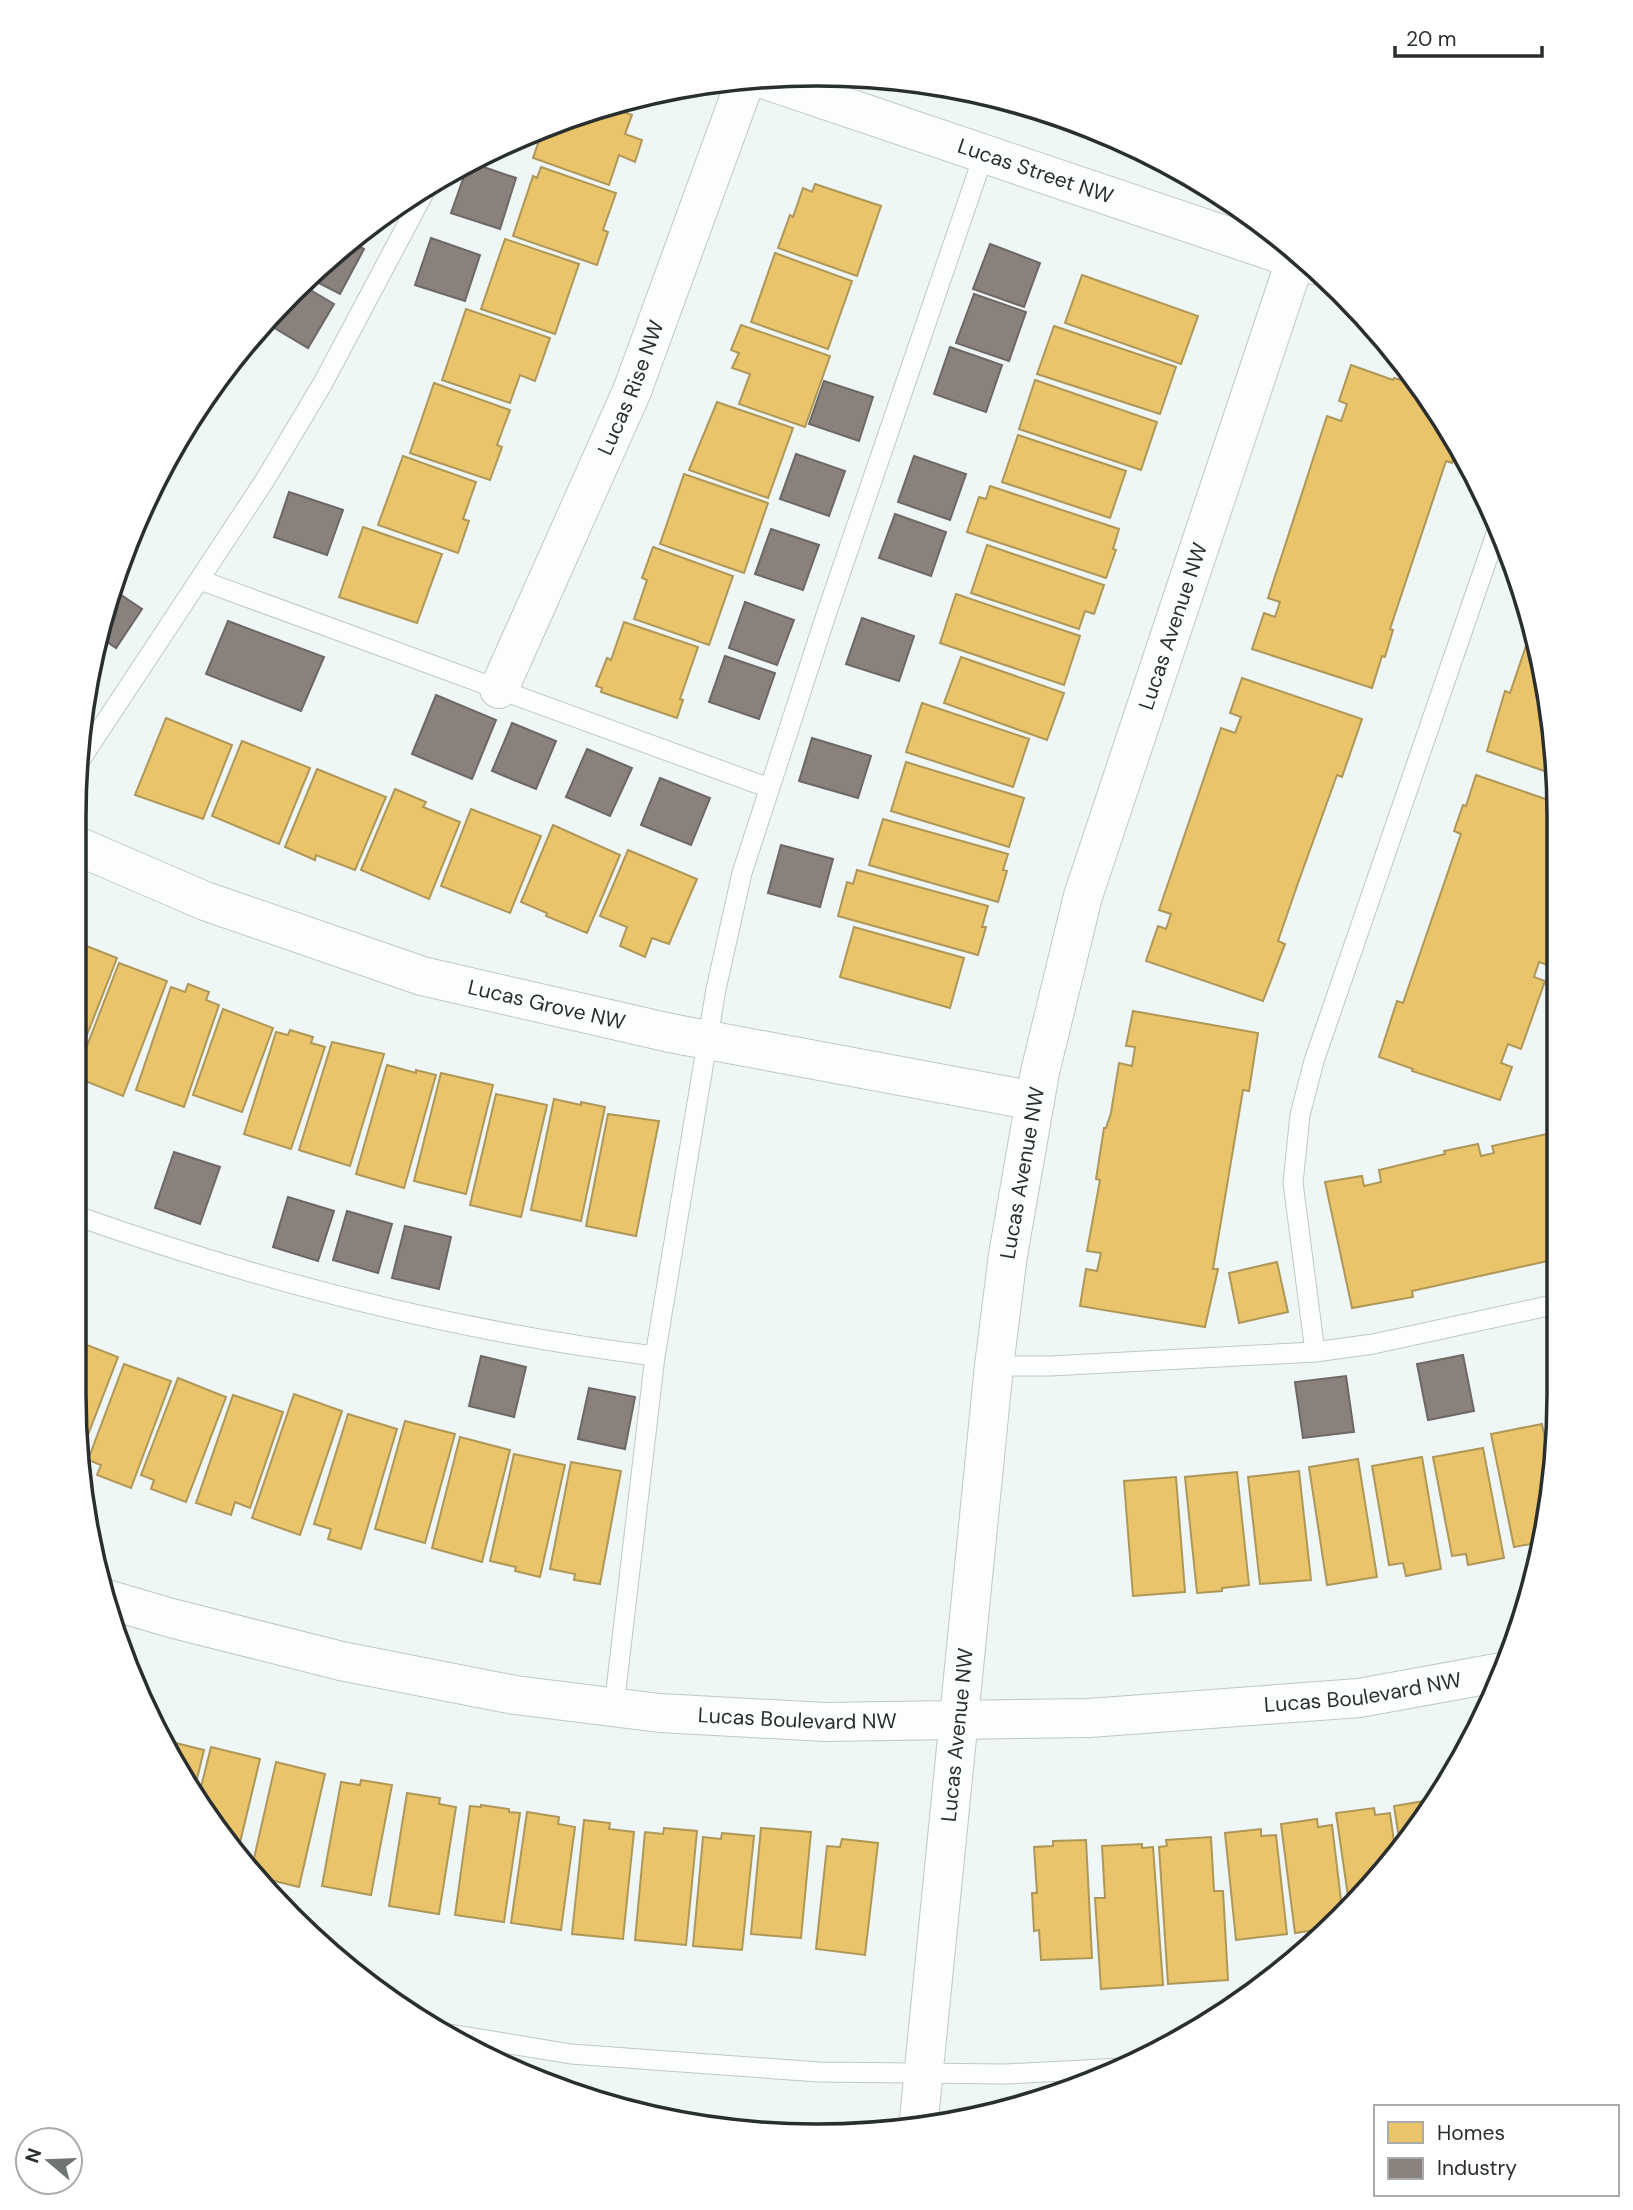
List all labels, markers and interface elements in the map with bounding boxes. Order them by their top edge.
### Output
scale bar [1395,14,1542,58]
text: 20 m [1406,25,1457,53]
street label: Lucas Street NW [954,132,1117,210]
street label: Lucas Rise NW [591,316,671,460]
street label: Lucas Avenue NW [1132,539,1214,713]
street label: Lucas Grove NW [465,973,628,1036]
street label: Lucas Avenue NW [994,1085,1051,1261]
street label: Lucas Avenue NW [935,1647,980,1823]
street label: Lucas Boulevard NW [1263,1666,1464,1719]
street label: Lucas Boulevard NW [697,1701,897,1736]
legend [1374,2105,1619,2196]
text: Homes [1437,2119,1505,2147]
north arrow [14,2126,84,2196]
text: N [19,2145,47,2166]
text: Industry [1437,2154,1517,2182]

